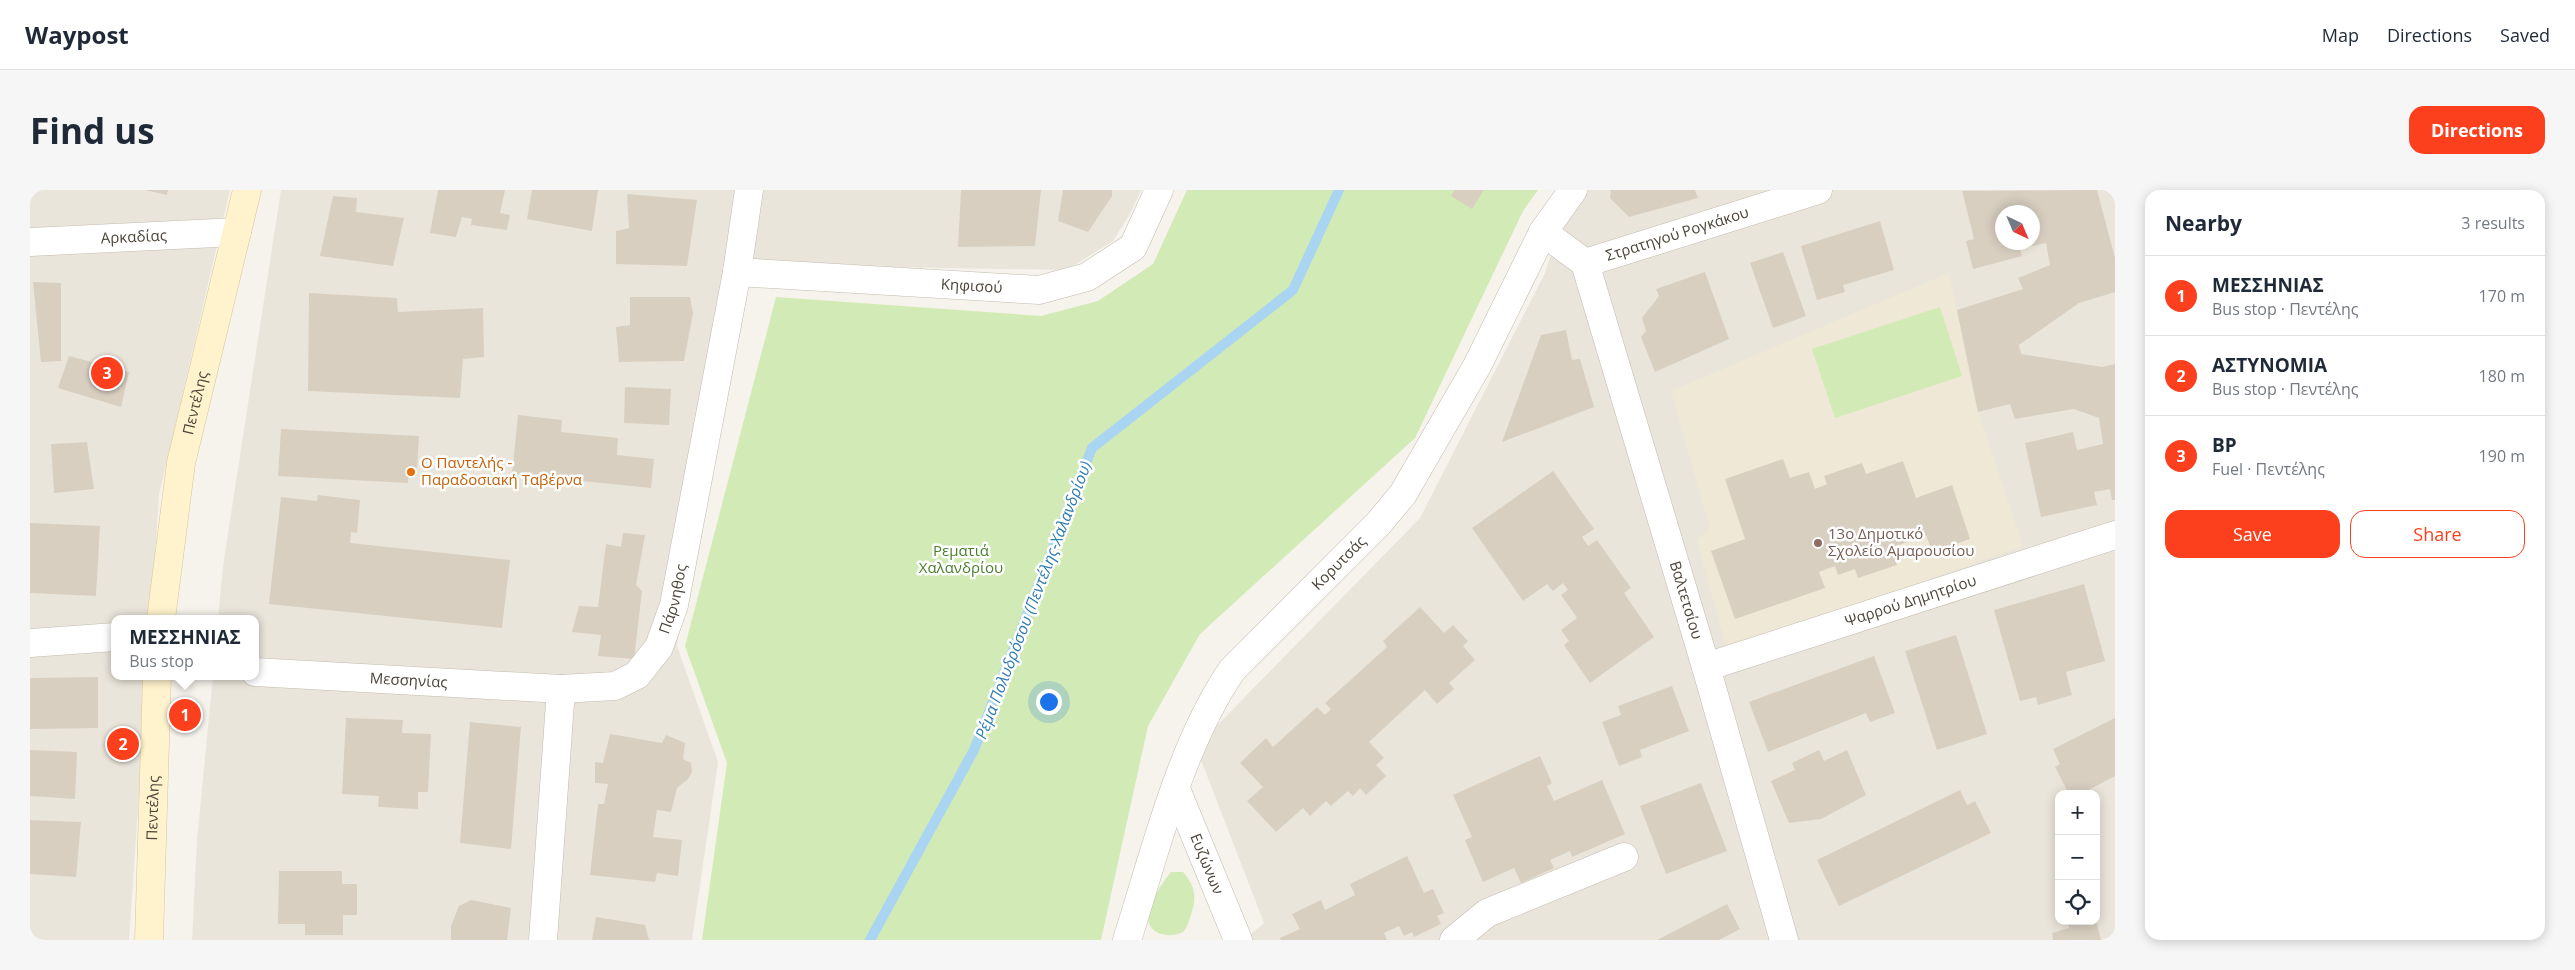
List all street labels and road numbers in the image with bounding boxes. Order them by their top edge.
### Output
street label: Στρατηγού Ρογκάκου [1603,201,1751,265]
street label: Αρκαδίας [100,224,167,248]
street label: Κηφισού [940,273,1003,297]
street label: Πεντέλης [177,369,212,437]
street label: Κορυτσάς [1307,531,1370,594]
street label: Βαλτετσίου [1666,558,1708,641]
street label: Πάρνηθος [653,562,691,636]
street label: Ψαρρού Δημητρίου [1842,569,1979,631]
street label: Μεσσηνίας [369,667,448,692]
street label: Πεντέλης [141,775,163,841]
street label: Ευζώνων [1186,830,1229,897]

